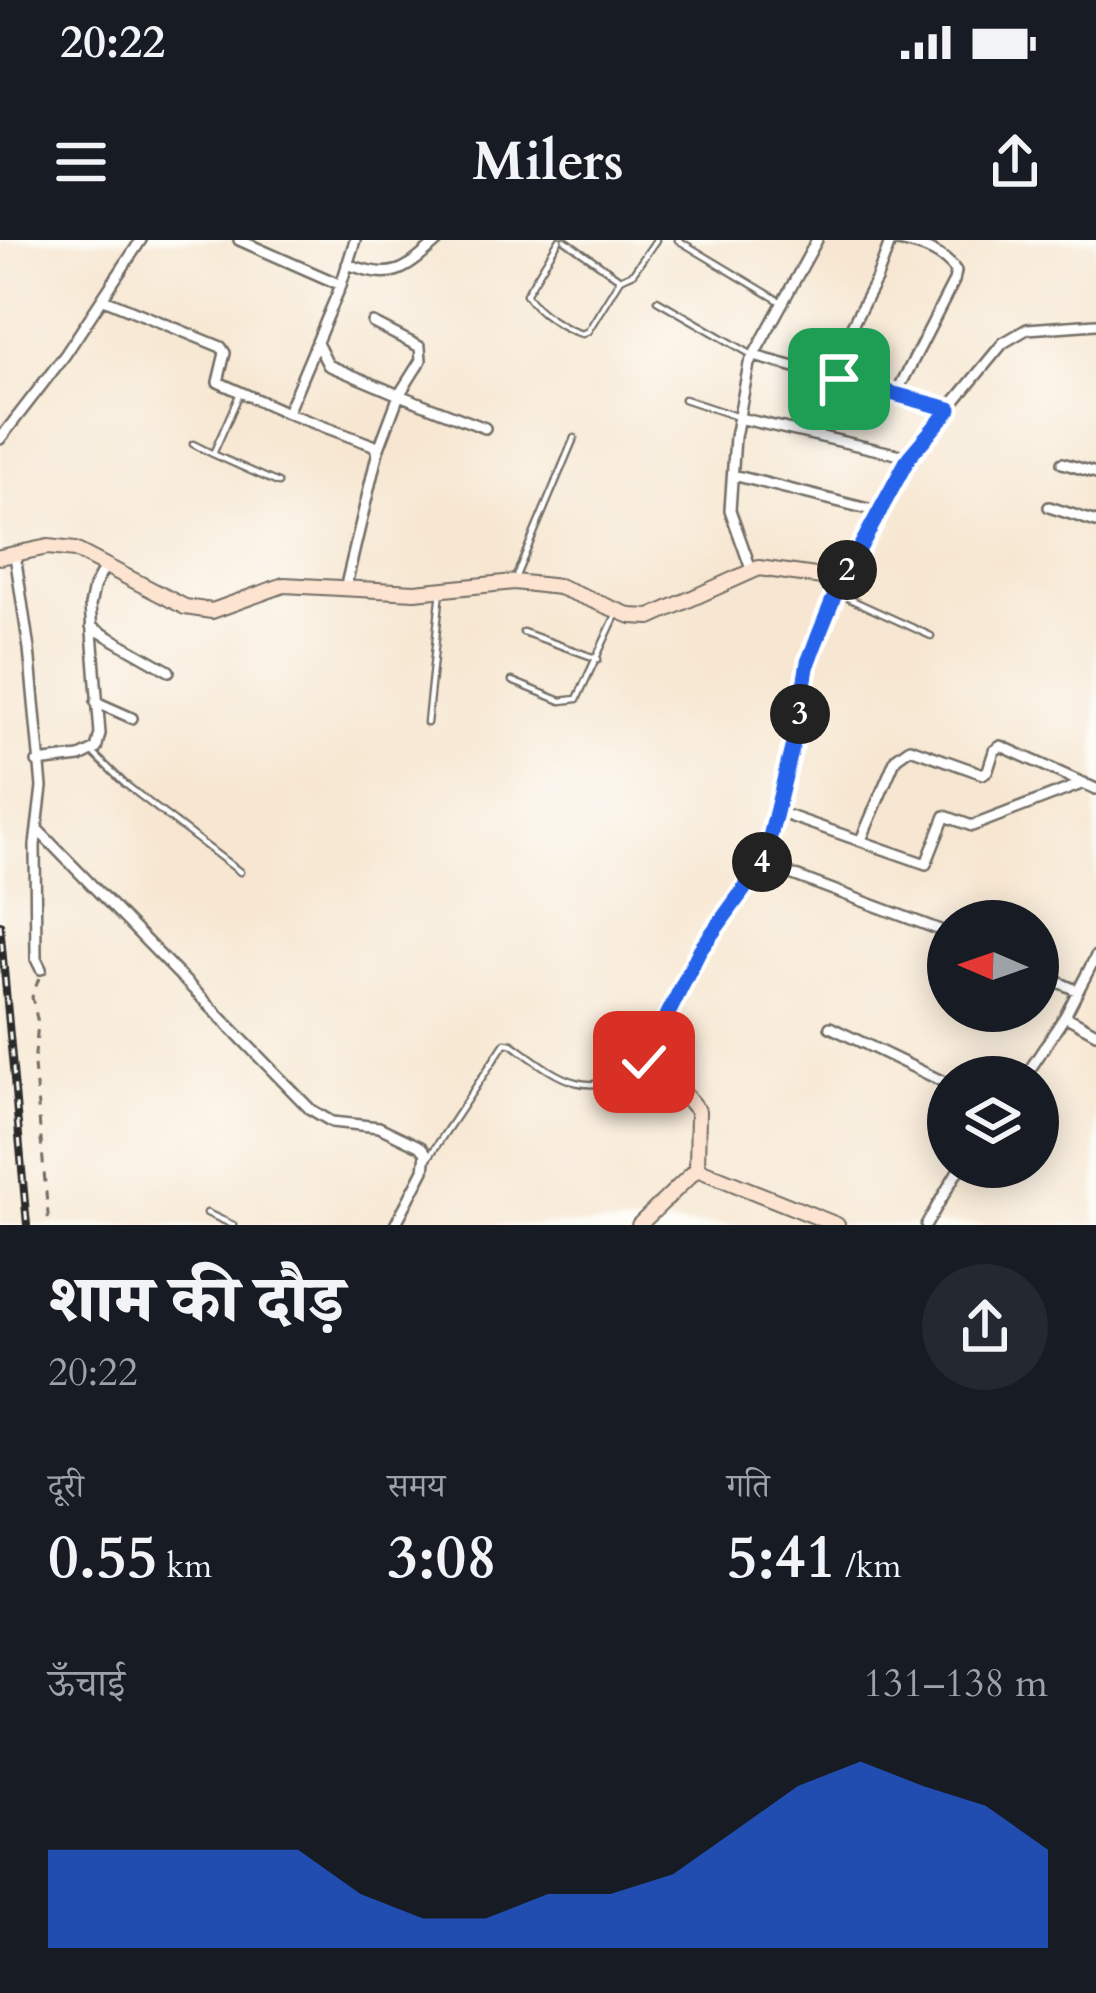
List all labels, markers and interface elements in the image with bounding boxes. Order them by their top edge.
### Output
text: 20:22 [60,12,165,73]
text: Milers [472,126,624,199]
icon: menu [48,129,114,195]
icon: share [982,129,1048,195]
pin [788,328,890,430]
icon: arrive [806,346,872,412]
pin: 2 [817,540,877,600]
text: 2 [839,547,855,592]
pin: 3 [770,684,830,744]
text: 3 [792,691,808,736]
pin: 4 [732,832,792,892]
text: 4 [754,839,770,884]
north arrow [927,900,1059,1032]
map controls [927,900,1059,1188]
pin [593,1011,695,1113]
icon: check [611,1029,677,1095]
button: layers [927,1056,1059,1188]
text: शाम की दौड़ [48,1256,344,1345]
button: share [922,1264,1048,1390]
text: 20:22 [48,1346,138,1399]
text: दूरी [48,1464,84,1509]
text: समय [387,1464,445,1509]
text: गति [727,1464,770,1509]
text: 0.55 [48,1518,158,1599]
text: 3:08 [387,1518,497,1599]
text: 5:41 [727,1518,836,1599]
text: km [158,1544,212,1589]
text: /km [836,1544,901,1589]
text: ऊँचाई [48,1657,125,1710]
text: 131–138 m [863,1657,1048,1710]

